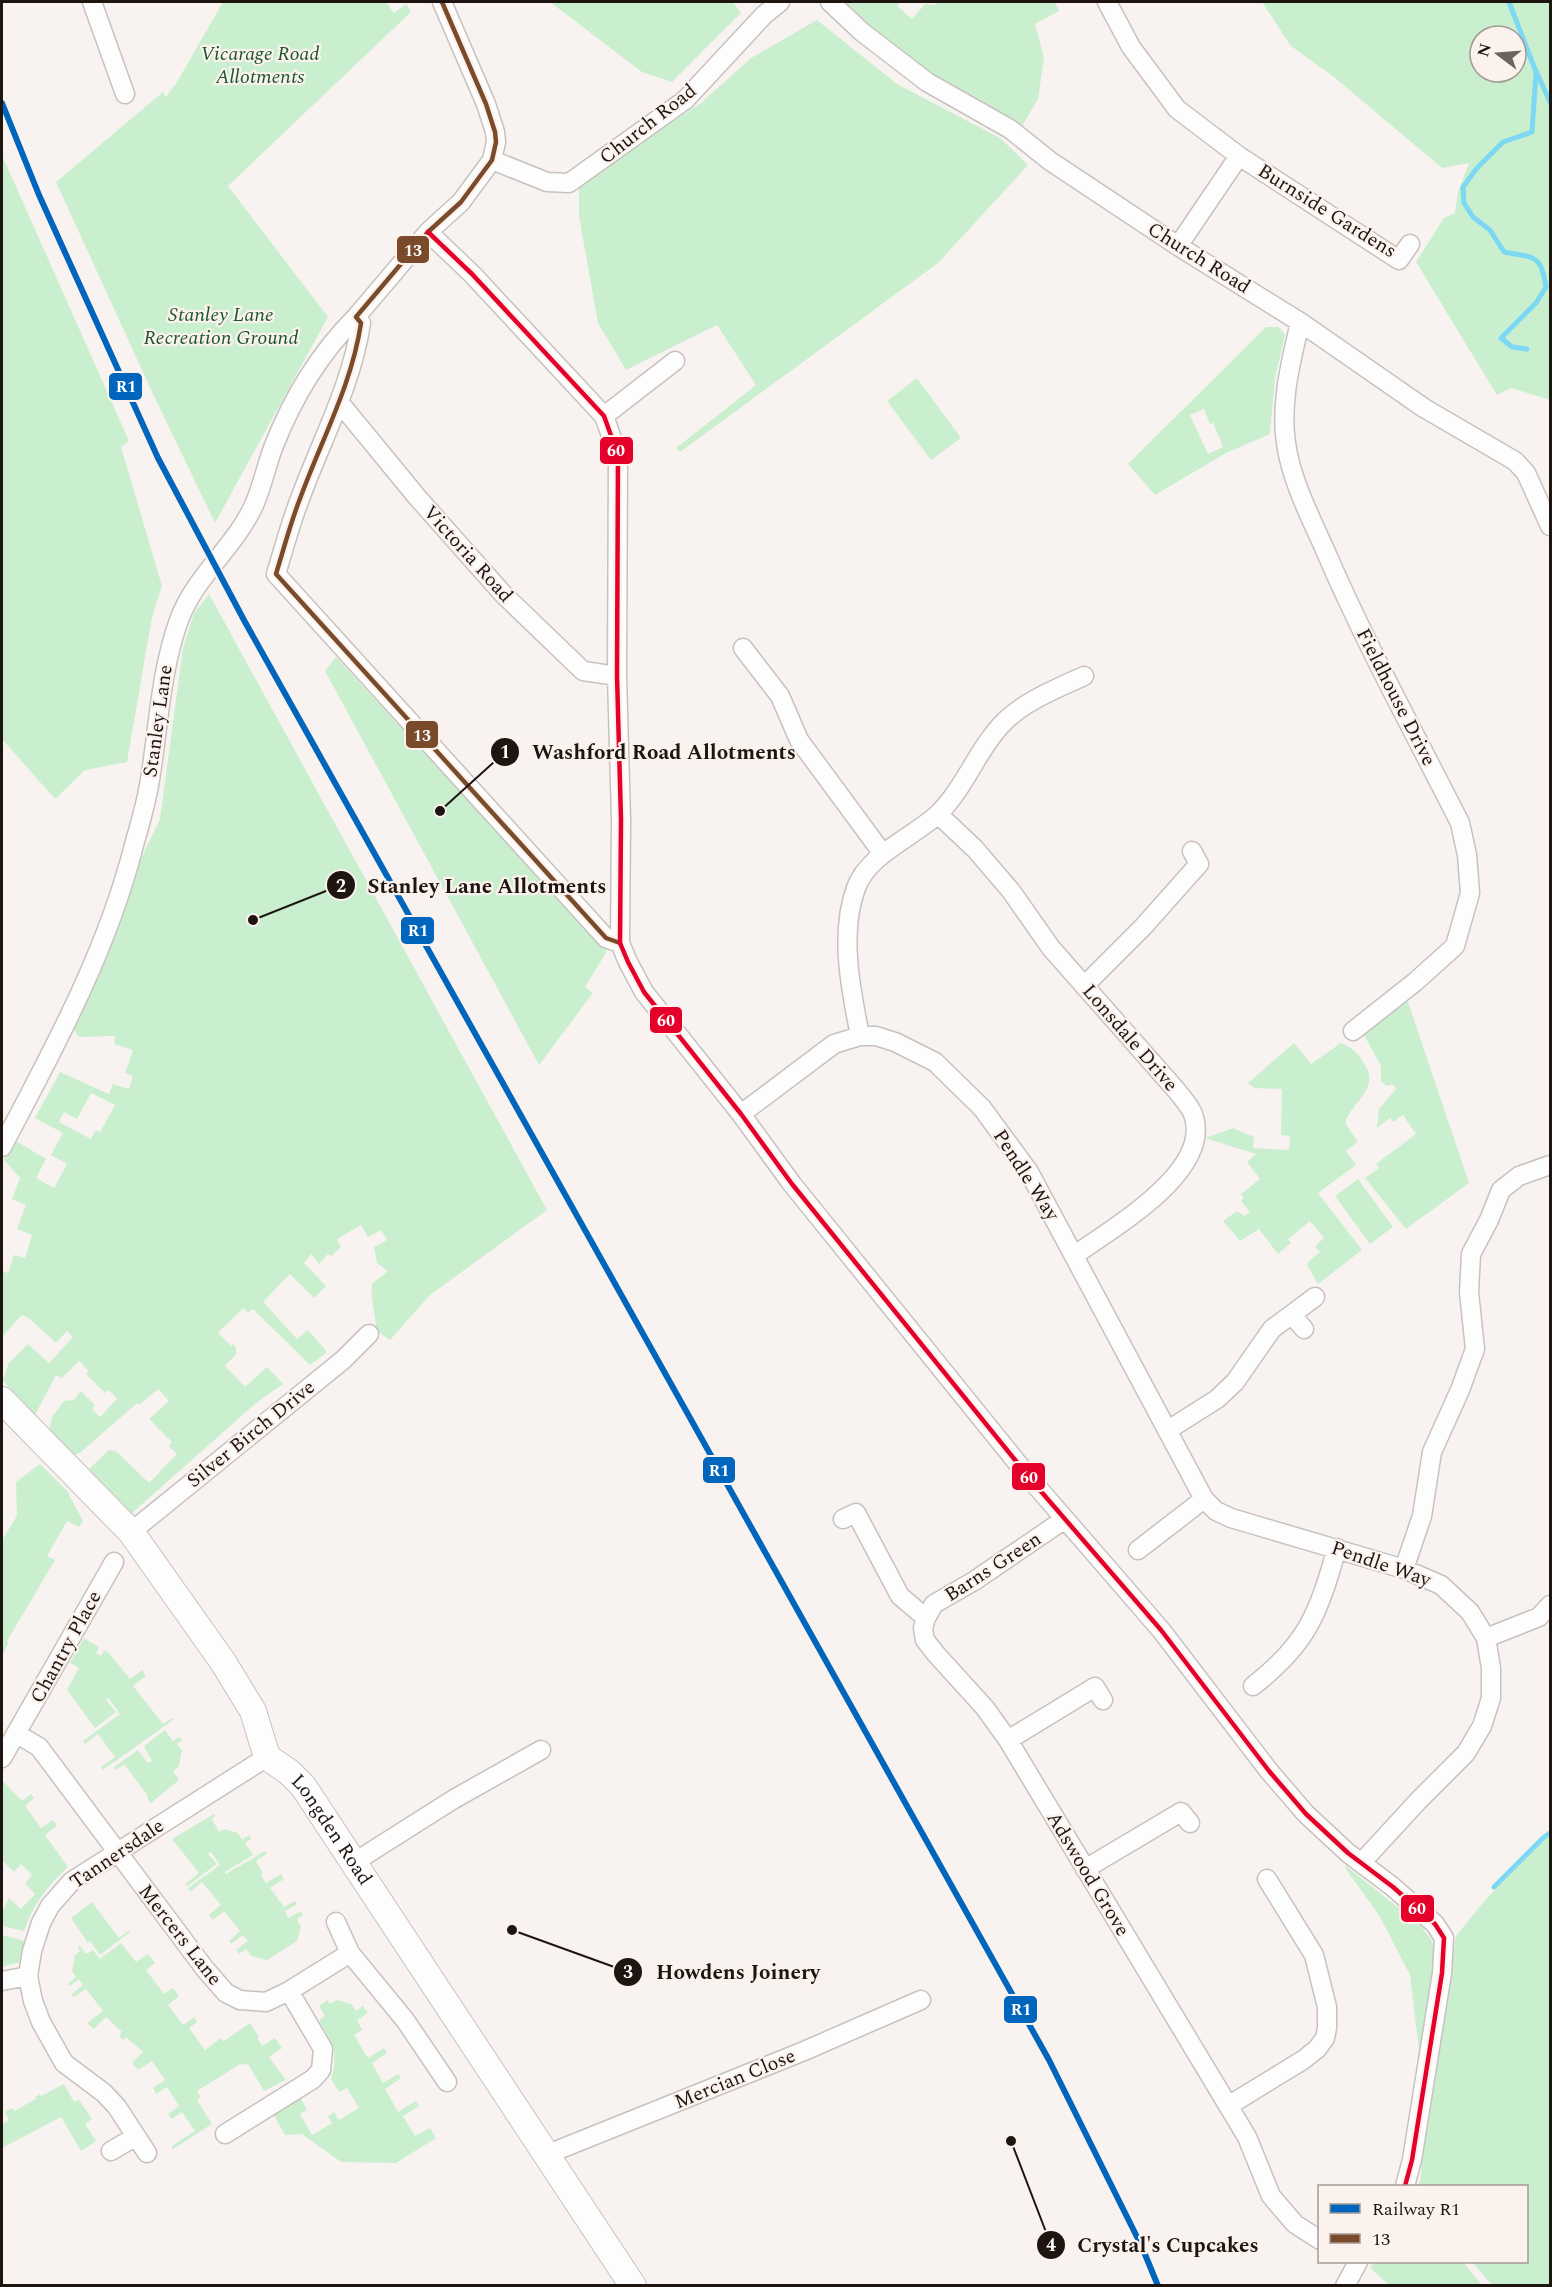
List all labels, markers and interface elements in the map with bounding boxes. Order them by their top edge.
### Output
north arrow [1468,24,1528,84]
park label: Vicarage Road Allotments [200,39,320,92]
text: N [1471,41,1498,60]
street label: Church Road [593,76,703,172]
street label: Burnside Gardens [1252,156,1402,266]
street label: Church Road [1142,214,1256,302]
line badge: 13 [396,235,430,264]
text: 13 [404,239,422,263]
park label: Stanley Lane Recreation Ground [144,300,298,353]
line badge: R1 [108,372,143,401]
text: R1 [116,375,136,399]
line badge: 60 [599,436,634,465]
text: 60 [607,439,625,463]
street label: Victoria Road [416,498,520,610]
street label: Fieldhouse Drive [1348,623,1444,771]
street label: Stanley Lane [135,663,181,779]
line badge: 13 [405,720,439,749]
text: 13 [413,724,431,748]
callout: Washford Road Allotments [490,733,808,772]
text: Washford Road Allotments [532,737,796,769]
text: 1 [500,739,510,766]
callout: Stanley Lane Allotments [326,866,619,905]
text: Stanley Lane Allotments [368,871,606,903]
text: 2 [336,873,346,900]
line badge: R1 [400,916,435,945]
text: R1 [408,919,428,943]
street label: Lonsdale Drive [1075,978,1185,1098]
line badge: 60 [649,1006,683,1034]
text: 60 [657,1009,675,1033]
street label: Pendle Way [985,1123,1068,1228]
street label: Silver Birch Drive [180,1373,322,1495]
line badge: R1 [702,1456,736,1484]
text: R1 [709,1459,729,1483]
line badge: 60 [1011,1462,1046,1491]
text: 60 [1020,1466,1038,1490]
street label: Barns Green [939,1524,1047,1610]
street label: Pendle Way [1327,1533,1436,1596]
street label: Chantry Place [23,1585,109,1709]
street label: Longden Road [284,1767,380,1891]
street label: Adswood Grove [1039,1806,1137,1942]
street label: Tannersdale [64,1811,170,1897]
street label: Mercers Lane [131,1878,229,1992]
line badge: 60 [1400,1894,1435,1923]
text: 60 [1408,1897,1426,1921]
callout: Howdens Joinery [613,1952,832,1991]
text: Howdens Joinery [656,1957,821,1989]
text: 3 [623,1959,633,1986]
line badge: R1 [1003,1995,1038,2024]
text: R1 [1011,1998,1031,2022]
street label: Mercian Close [670,2041,800,2117]
legend [1318,2185,1528,2263]
text: Railway R1 [1372,2196,1460,2223]
callout: Crystal's Cupcakes [1036,2225,1271,2264]
text: 13 [1372,2226,1390,2253]
text: Crystal's Cupcakes [1077,2230,1259,2262]
text: 4 [1046,2232,1056,2259]

